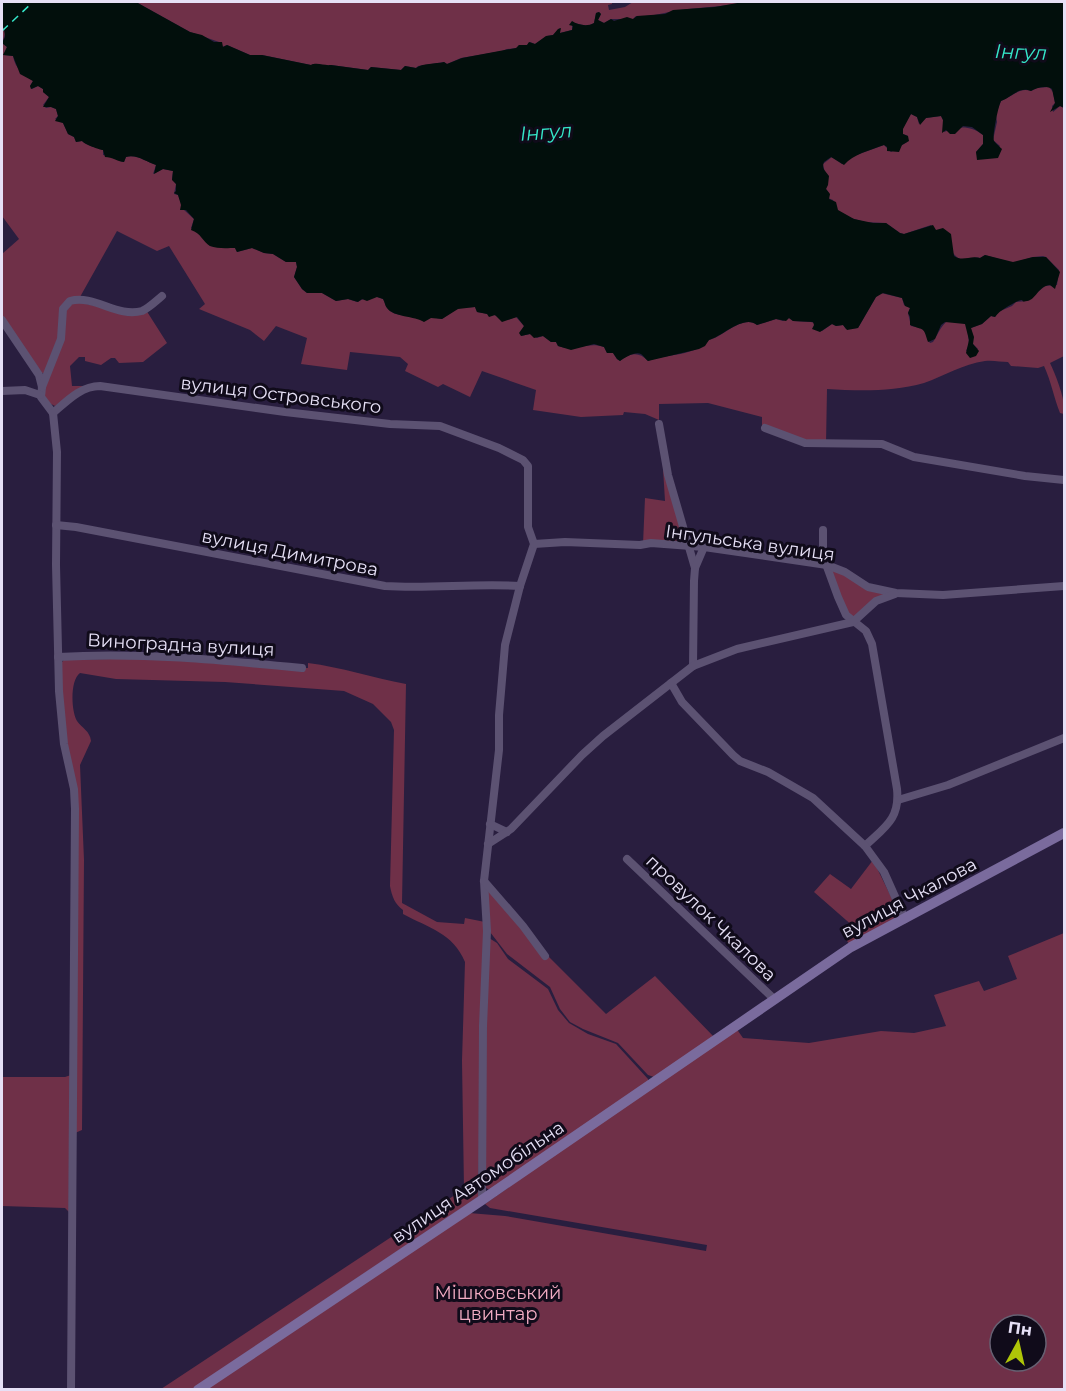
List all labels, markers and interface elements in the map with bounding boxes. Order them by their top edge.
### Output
water label: Інгул [994,39,1048,65]
water label: Інгул [519,118,573,146]
street label: вулиця Островського [179,372,383,418]
street label: Інгульська вулиця [664,520,836,566]
street label: вулиця Димитрова [200,525,380,581]
street label: Виноградна вулиця [87,629,275,661]
street label: провулок Чкалова [641,850,781,986]
street label: вулиця Чкалова [838,853,980,943]
street label: вулиця Автомобільна [388,1116,568,1248]
park label: Мішковський цвинтар [435,1282,562,1325]
north arrow [988,1313,1048,1373]
text: Пн [1007,1318,1033,1340]

